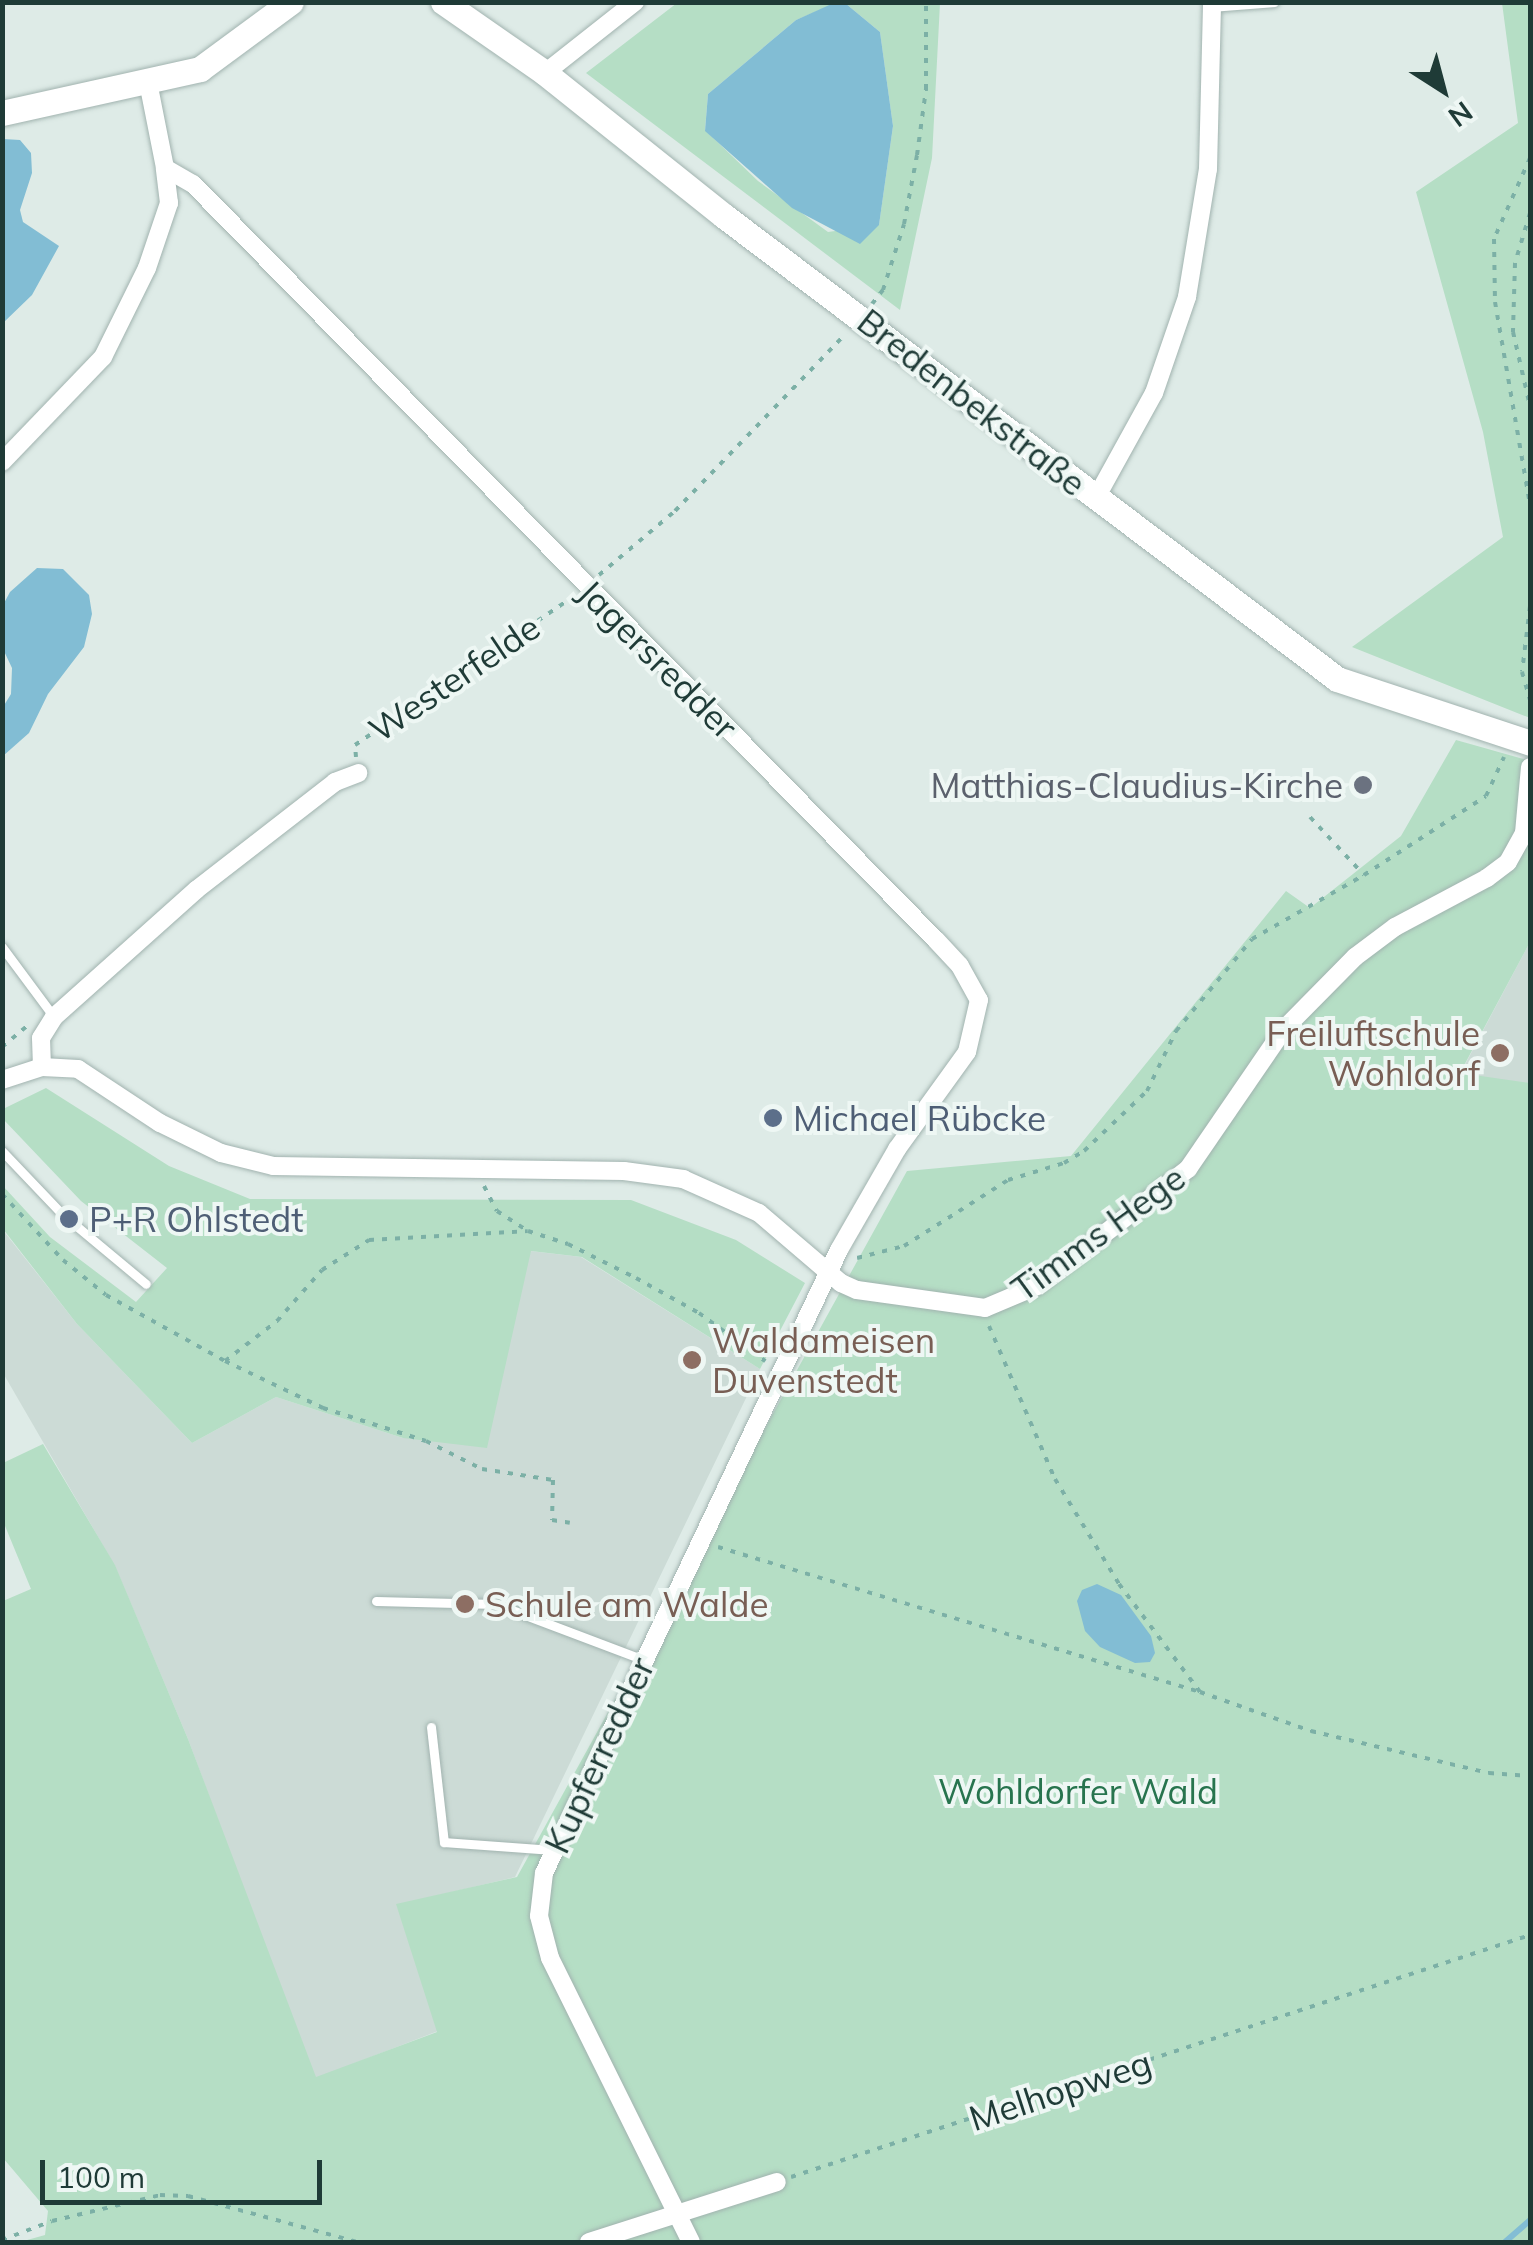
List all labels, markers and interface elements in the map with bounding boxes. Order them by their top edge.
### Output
north arrow [1393,40,1493,140]
text: N [1442,94,1480,135]
street label: Bredenbekstraße [850,300,1094,504]
street label: Jagersredder [570,571,746,747]
street label: Westerfelde [361,606,547,750]
place label: Matthias-Claudius-Kirche [931,764,1343,806]
marker: Matthias-Claudius-Kirche [1352,774,1374,796]
place label: Freiluftschule Wohldorf [1266,1012,1480,1094]
marker: Freiluftschule Wohldorf [1489,1042,1511,1064]
place label: Michael Rübcke [793,1097,1046,1139]
marker: Michael Rübcke [762,1107,784,1129]
street label: Timms Hege [1003,1156,1193,1310]
place label: P+R Ohlstedt [89,1198,304,1240]
marker: P+R Ohlstedt [58,1208,80,1230]
place label: Waldameisen Duvenstedt [712,1319,935,1401]
marker: Waldameisen Duvenstedt [681,1349,703,1371]
place label: Schule am Walde [485,1583,768,1625]
marker: Schule am Walde [454,1593,476,1615]
street label: Kupferredder [535,1650,663,1860]
park label: Wohldorfer Wald [938,1770,1218,1812]
street label: Melhopweg [964,2041,1156,2139]
scale bar [45,2140,328,2202]
text: 100 m [57,2158,145,2196]

